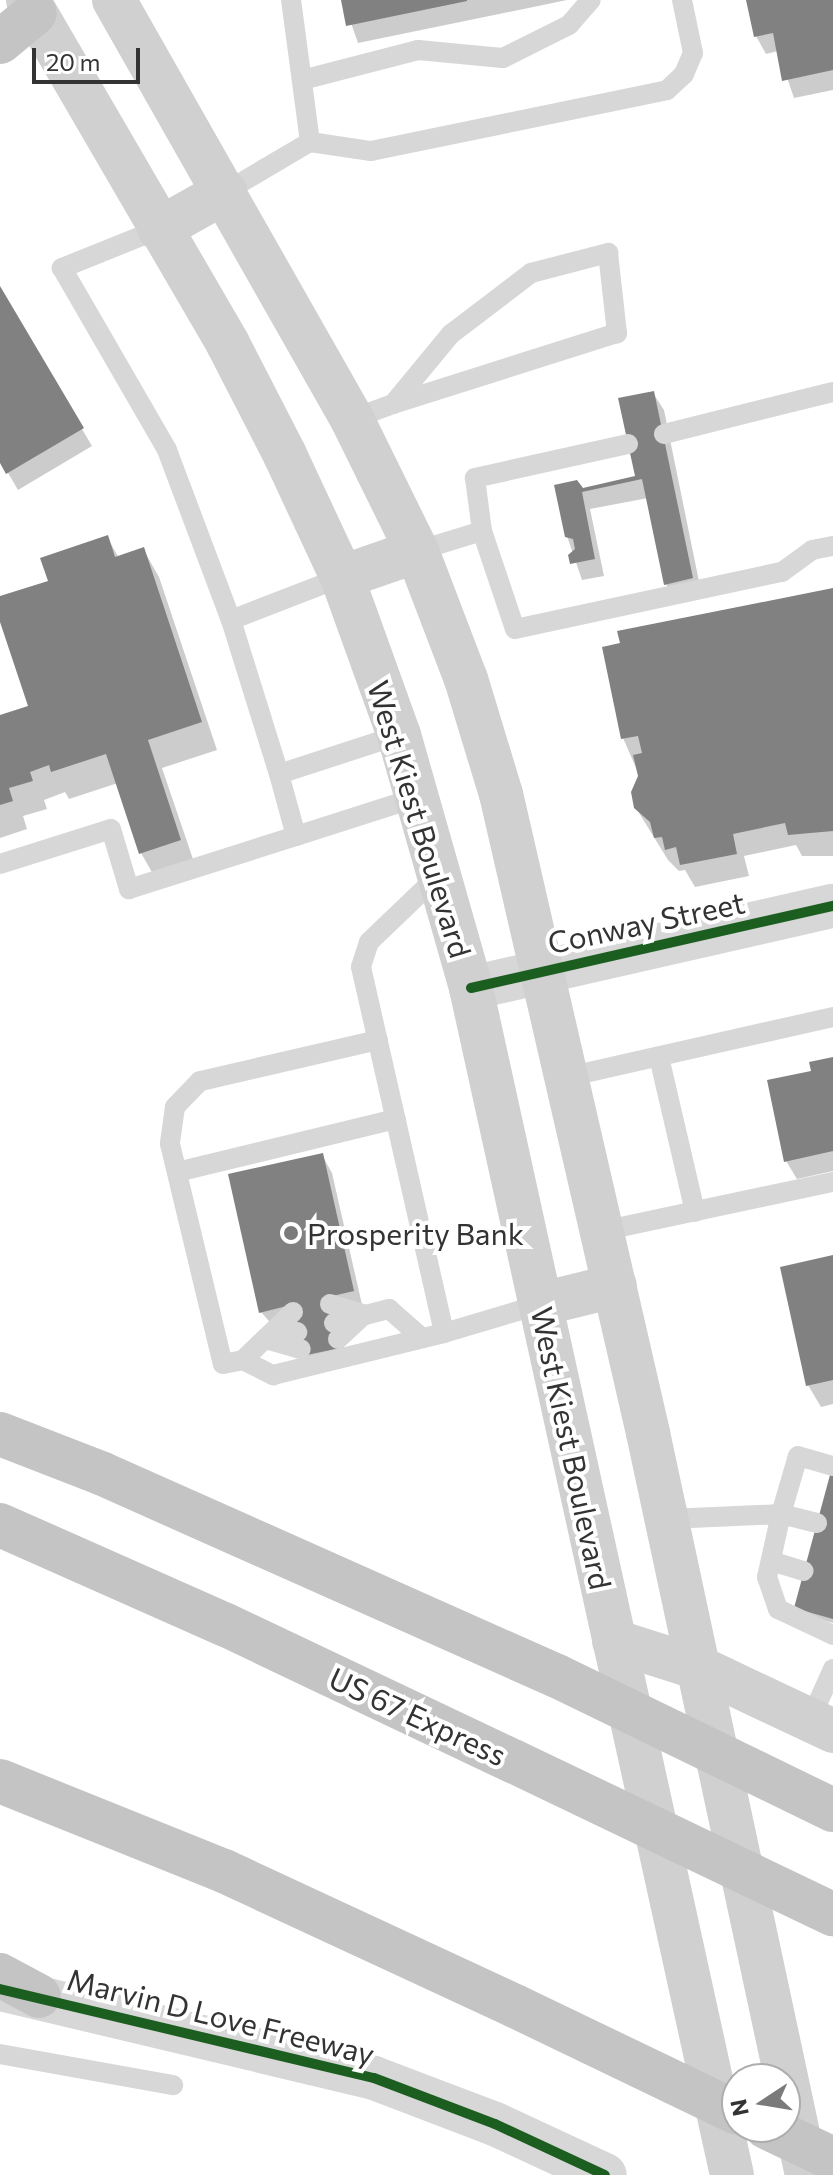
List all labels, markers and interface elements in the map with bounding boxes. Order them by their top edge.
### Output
scale bar [36,32,144,82]
text: 20 m [46,47,100,76]
street label: West Kiest Boulevard [361,676,479,962]
street label: Conway Street [544,884,748,960]
place label: Prosperity Bank [307,1215,524,1251]
marker: Prosperity Bank [282,1224,300,1242]
street label: West Kiest Boulevard [524,1303,620,1593]
street label: US 67 Express [324,1659,512,1773]
street label: Marvin D Love Freeway [64,1960,378,2072]
north arrow [721,2063,801,2143]
text: N [724,2097,754,2119]

